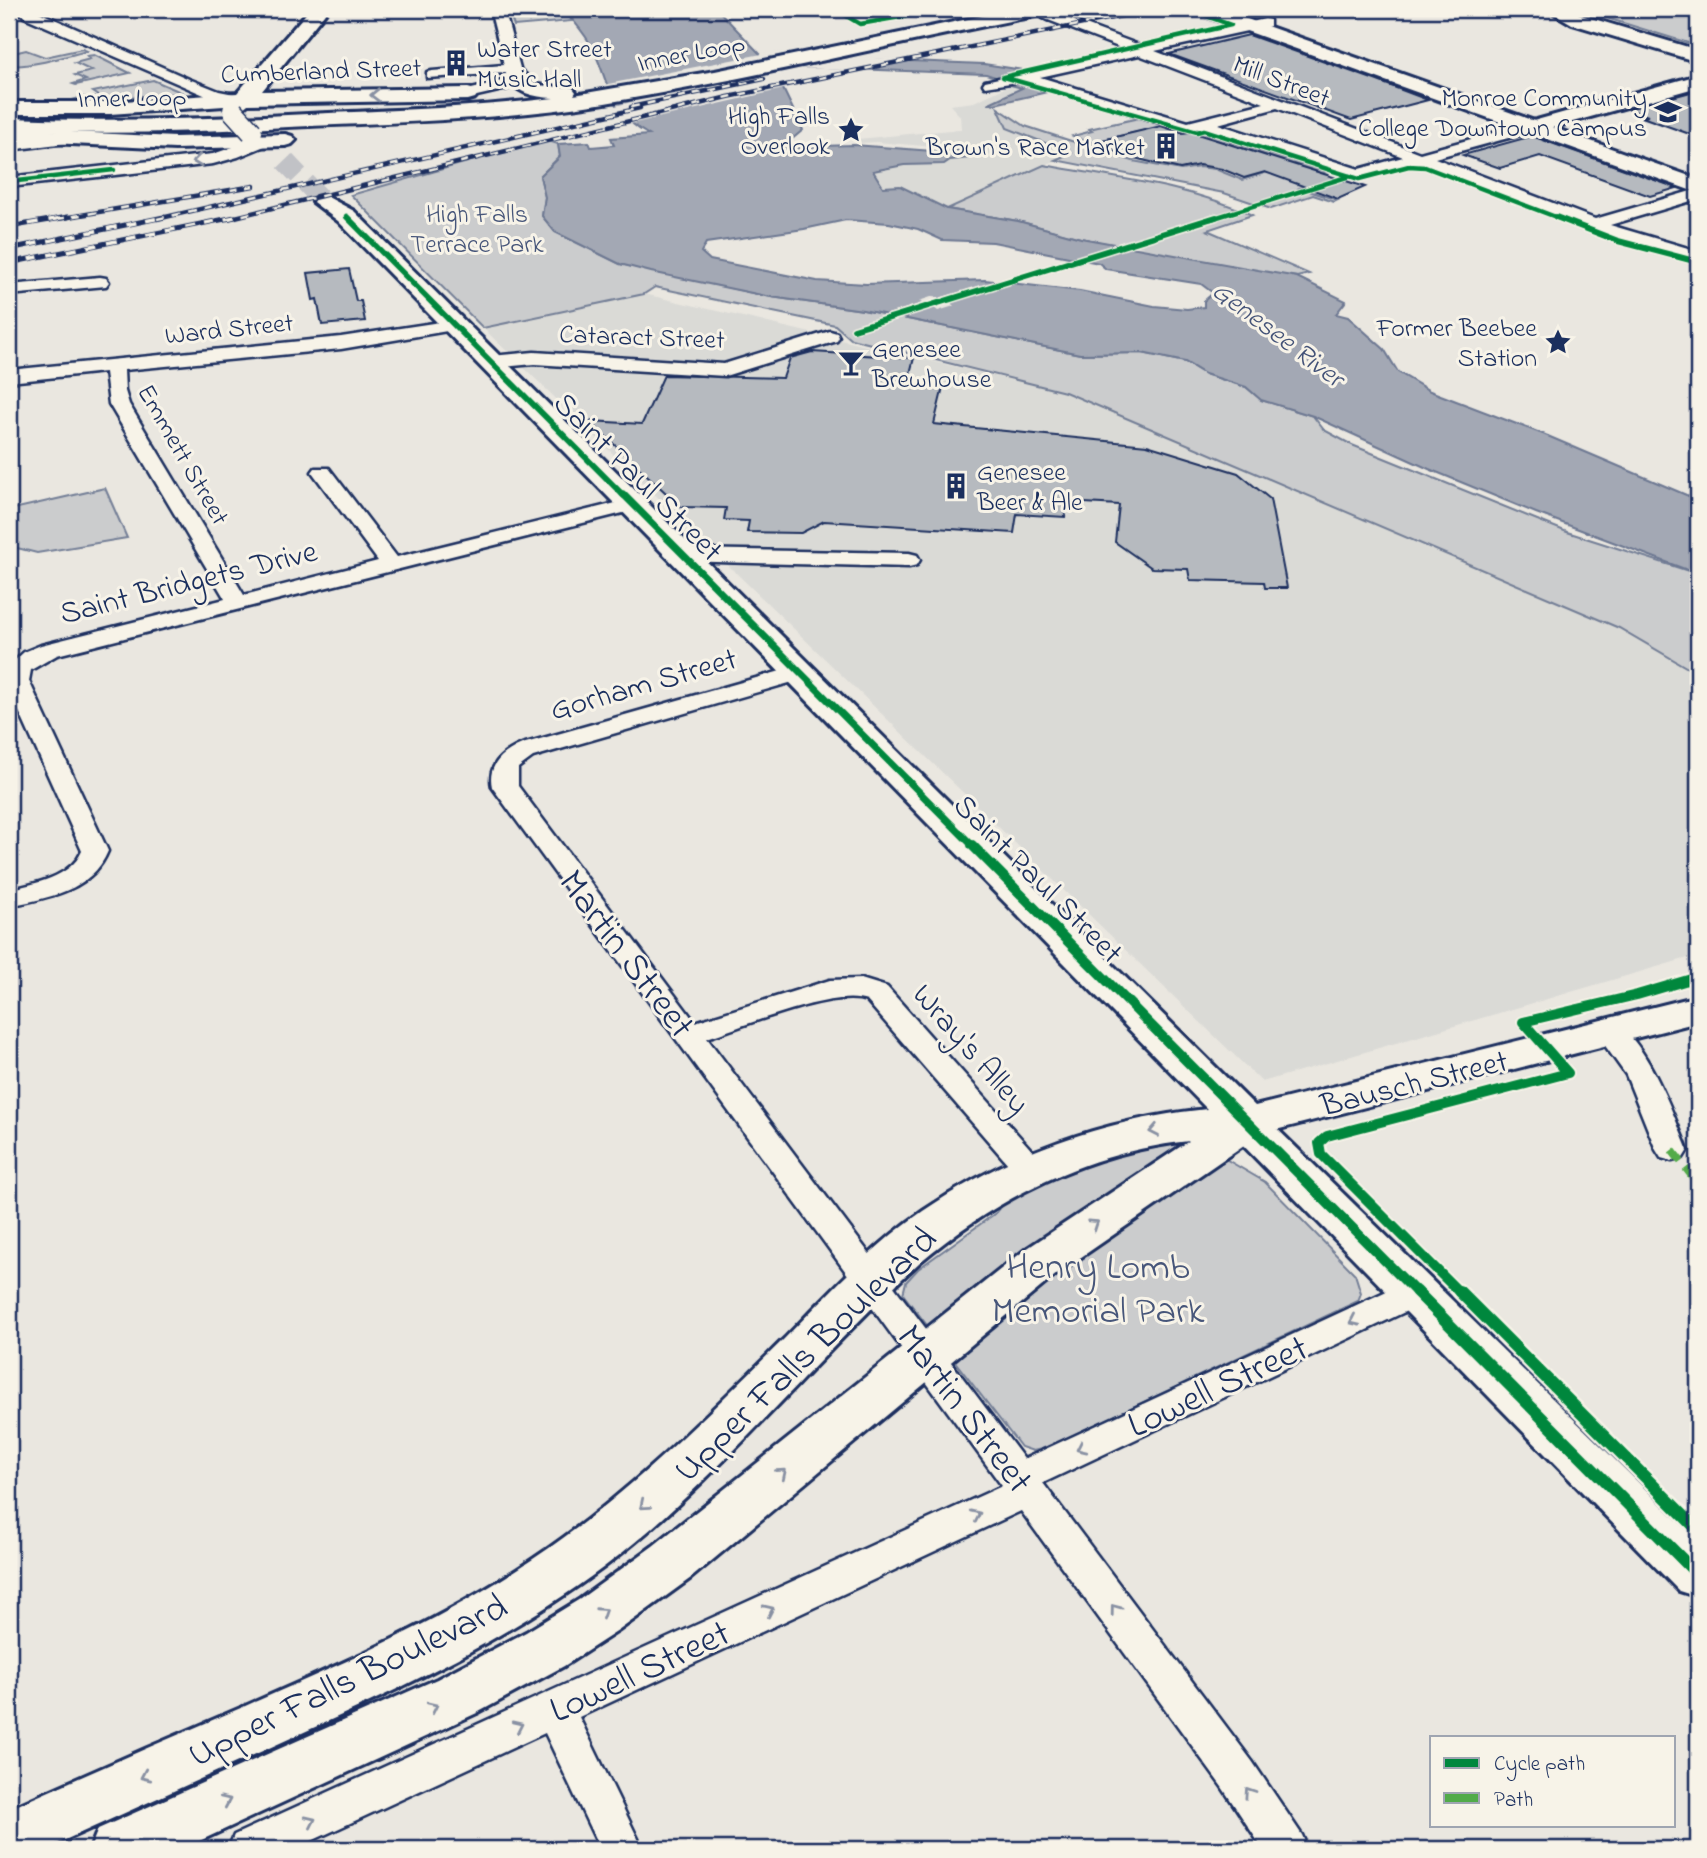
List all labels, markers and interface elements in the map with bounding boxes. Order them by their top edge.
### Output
street label: Inner Loop [635,26,749,84]
place label: Water Street Music Hall [477,32,612,100]
street label: Mill Street [1227,47,1335,119]
building icon: Water Street Music Hall [441,48,471,78]
street label: Cumberland Street [220,51,422,95]
street label: Inner Loop [77,80,187,120]
place label: Monroe Community College Downtown Campus [1358,81,1647,149]
one-way arrow [369,87,380,103]
school or university icon: Monroe Community College Downtown Campus [1653,97,1683,127]
place label: High Falls Overlook [728,99,831,167]
place icon: High Falls Overlook [836,115,866,145]
place label: Brown's Race Market [925,130,1145,168]
building icon: Brown's Race Market [1151,131,1181,161]
one-way arrow [191,153,203,168]
park label: High Falls Terrace Park [410,197,544,265]
water label: Genesee River [1202,272,1354,401]
street label: Ward Street [163,305,296,357]
place label: Former Beebee Station [1376,311,1537,379]
street label: Cataract Street [559,317,726,361]
place icon: Former Beebee Station [1543,327,1573,357]
place label: Genesee Brewhouse [871,332,992,400]
bar icon: Genesee Brewhouse [836,348,866,378]
street label: Emmett Street [126,378,237,533]
street label: Saint Paul Street [541,383,733,575]
place label: Genesee Beer & Ale [976,455,1083,523]
building icon: Genesee Beer & Ale [941,471,971,501]
street label: Saint Bridgets Drive [55,530,323,639]
street label: Gorham Street [545,637,743,735]
street label: Saint Paul Street [941,785,1133,977]
street label: Martin Street [543,859,707,1052]
street label: Wray's Alley [899,974,1040,1126]
street label: Bausch Street [1315,1039,1514,1132]
one-way arrow [1148,1123,1160,1138]
street label: Upper Falls Boulevard [662,1214,952,1497]
one-way arrow [1086,1219,1099,1232]
park label: Henry Lomb Memorial Park [991,1241,1205,1341]
one-way arrow [1349,1313,1361,1327]
street label: Martin Street [881,1314,1045,1507]
street label: Lowell Street [1119,1322,1319,1455]
one-way arrow [1076,1440,1088,1454]
one-way arrow [773,1469,786,1481]
one-way arrow [639,1497,652,1509]
one-way arrow [969,1509,981,1523]
street label: Upper Falls Boulevard [180,1581,518,1784]
one-way arrow [762,1604,774,1618]
one-way arrow [1111,1604,1123,1617]
street label: Lowell Street [541,1607,741,1740]
one-way arrow [595,1608,608,1621]
one-way arrow [426,1701,438,1715]
one-way arrow [511,1720,523,1734]
legend [1430,1736,1676,1826]
text: Cycle path [1494,1750,1585,1782]
one-way arrow [140,1768,152,1782]
text: Path [1494,1786,1533,1816]
one-way arrow [1245,1787,1258,1800]
one-way arrow [218,1795,231,1809]
one-way arrow [304,1815,316,1829]

